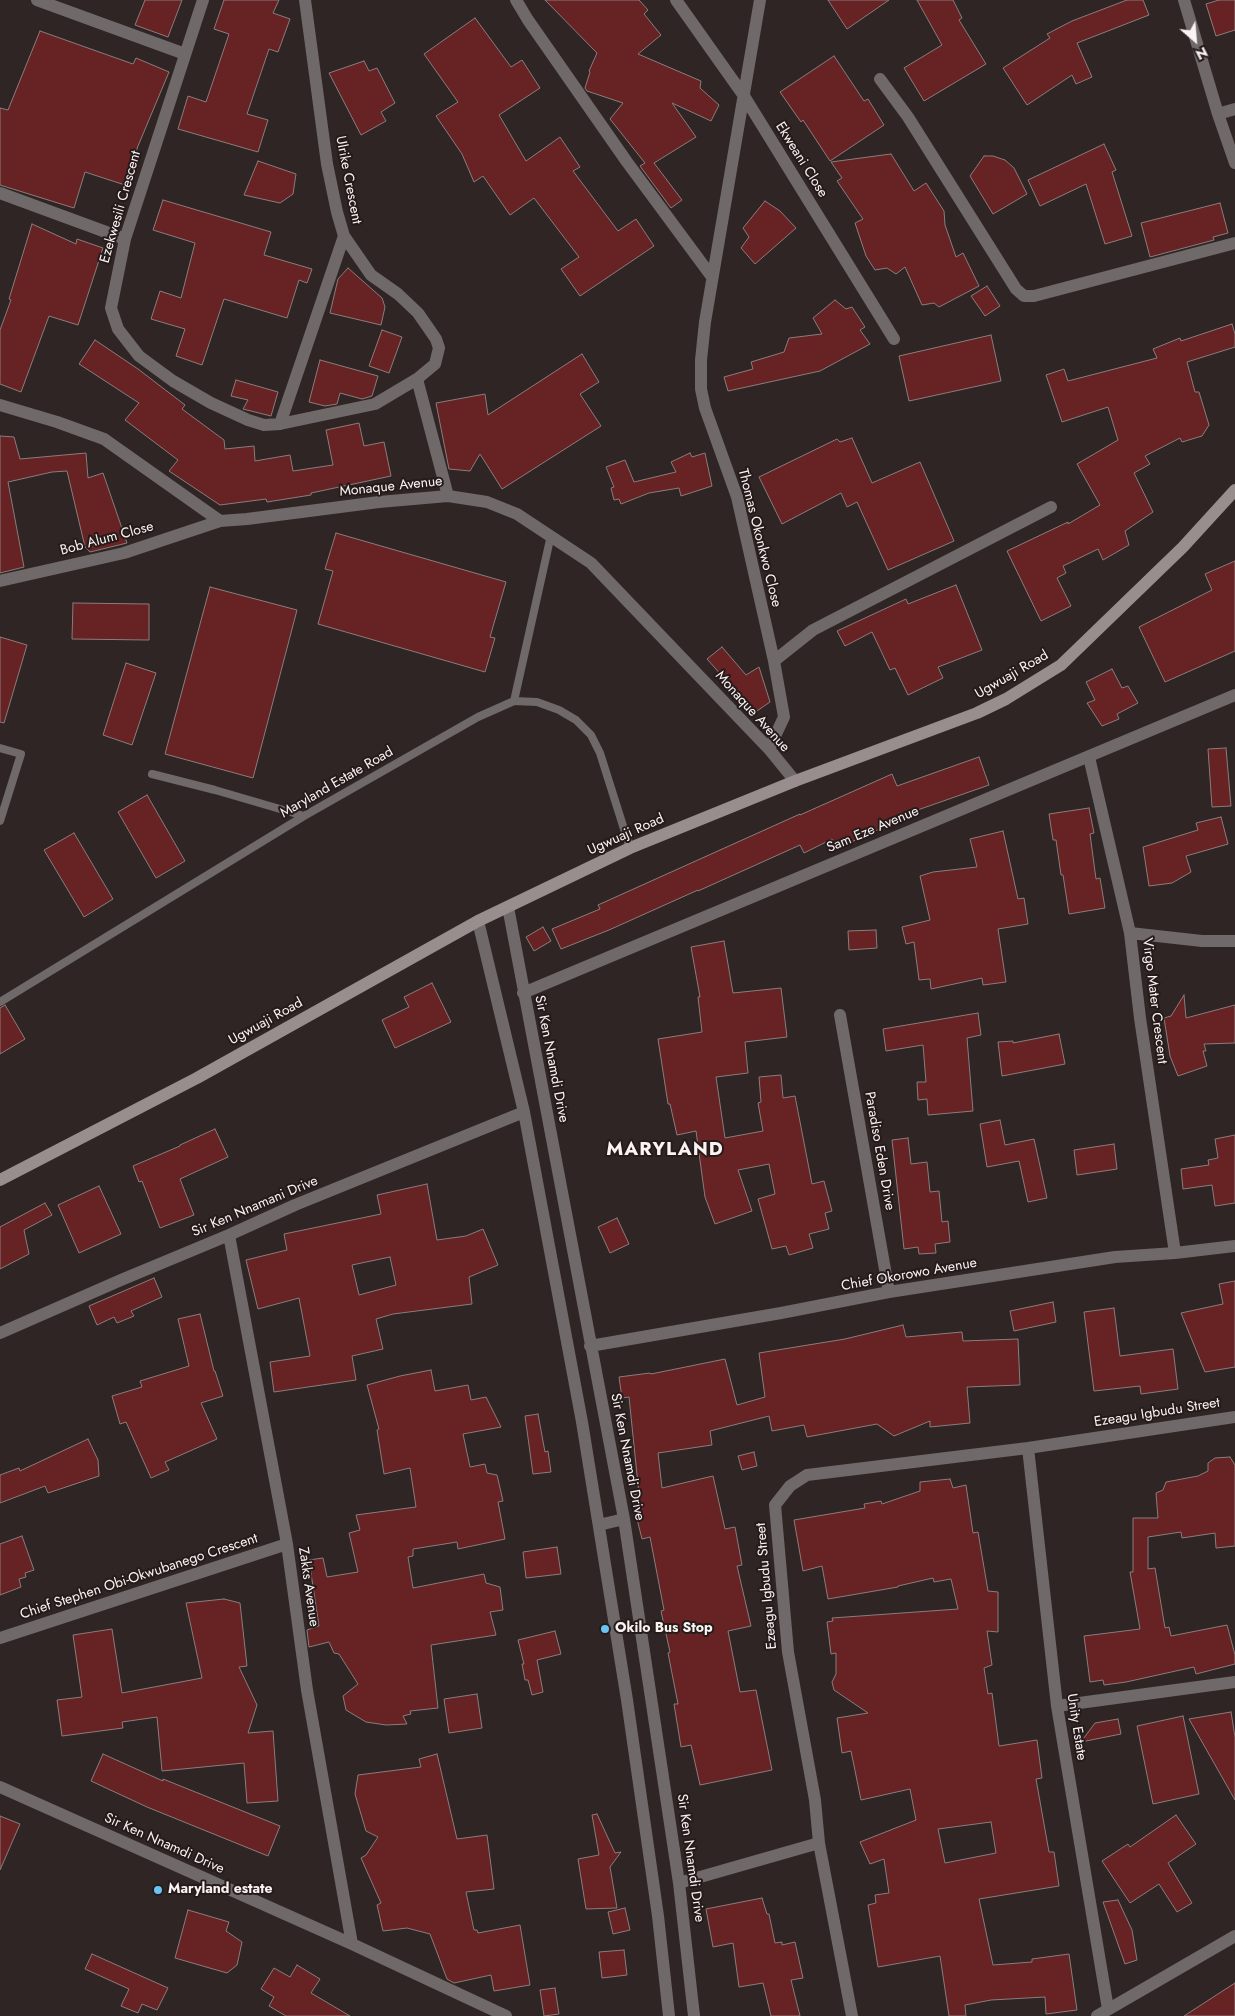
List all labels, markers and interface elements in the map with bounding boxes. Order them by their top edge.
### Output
north arrow [1170,15,1220,65]
text: N [1192,42,1211,65]
street label: Ekweani Close [771,119,831,201]
street label: Ulrike Crescent [331,135,365,225]
street label: Ezekwesili Crescent [97,149,145,265]
street label: Thomas Okonkwo Close [734,467,784,609]
street label: Monaque Avenue [339,473,443,501]
street label: Bob Alum Close [59,518,155,560]
street label: Ugwuaji Road [972,647,1052,703]
street label: Monaque Avenue [711,668,793,756]
street label: Maryland Estate Road [278,744,396,822]
street label: Sam Eze Avenue [824,803,922,857]
street label: Ugwuaji Road [585,811,667,859]
street label: Virgo Mater Crescent [1138,937,1170,1065]
street label: Sir Ken Nnamdi Drive [530,994,572,1124]
street label: Ugwuaji Road [226,995,306,1049]
street label: Paradiso Eden Drive [860,1090,898,1212]
district label: MARYLAND [605,1139,725,1161]
street label: Sir Ken Nnamani Drive [189,1173,321,1241]
street label: Chief Okorowo Avenue [840,1255,978,1295]
street label: Sir Ken Nnamdi Drive [606,1392,648,1522]
street label: Ezeagu Igbudu Street [1093,1395,1221,1431]
street label: Ezeagu Igbudu Street [753,1522,781,1650]
street label: Chief Stephen Obi-Okwubanego Crescent [18,1531,260,1623]
street label: Zakks Avenue [294,1546,322,1628]
place label: Okilo Bus Stop [615,1621,713,1637]
marker: Okilo Bus Stop [599,1623,611,1635]
street label: Unity Estate [1062,1692,1090,1762]
street label: Sir Ken Nnamdi Drive [673,1793,707,1923]
street label: Sir Ken Nnamdi Drive [101,1810,227,1878]
place label: Maryland estate [168,1882,273,1898]
marker: Maryland estate [152,1884,164,1896]

